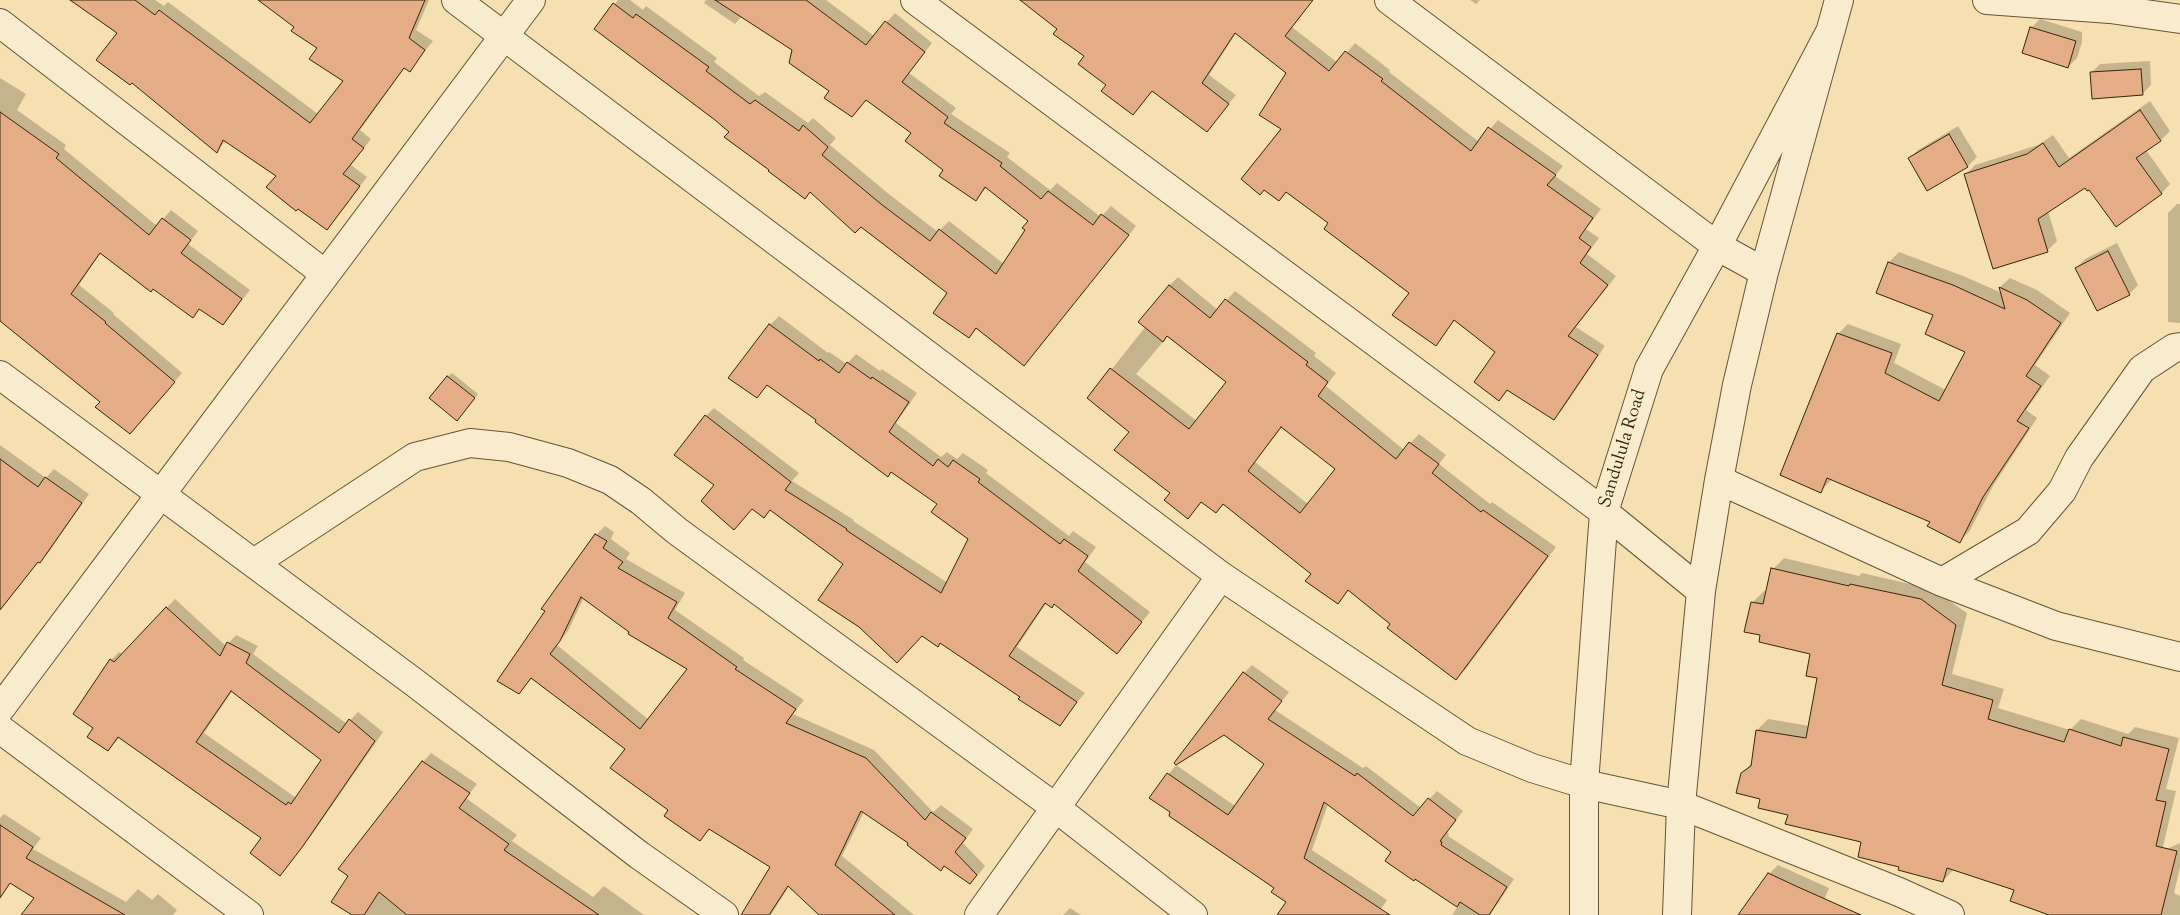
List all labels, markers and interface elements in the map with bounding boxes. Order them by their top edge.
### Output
street label: Sandulula Road [1596,387,1652,511]

